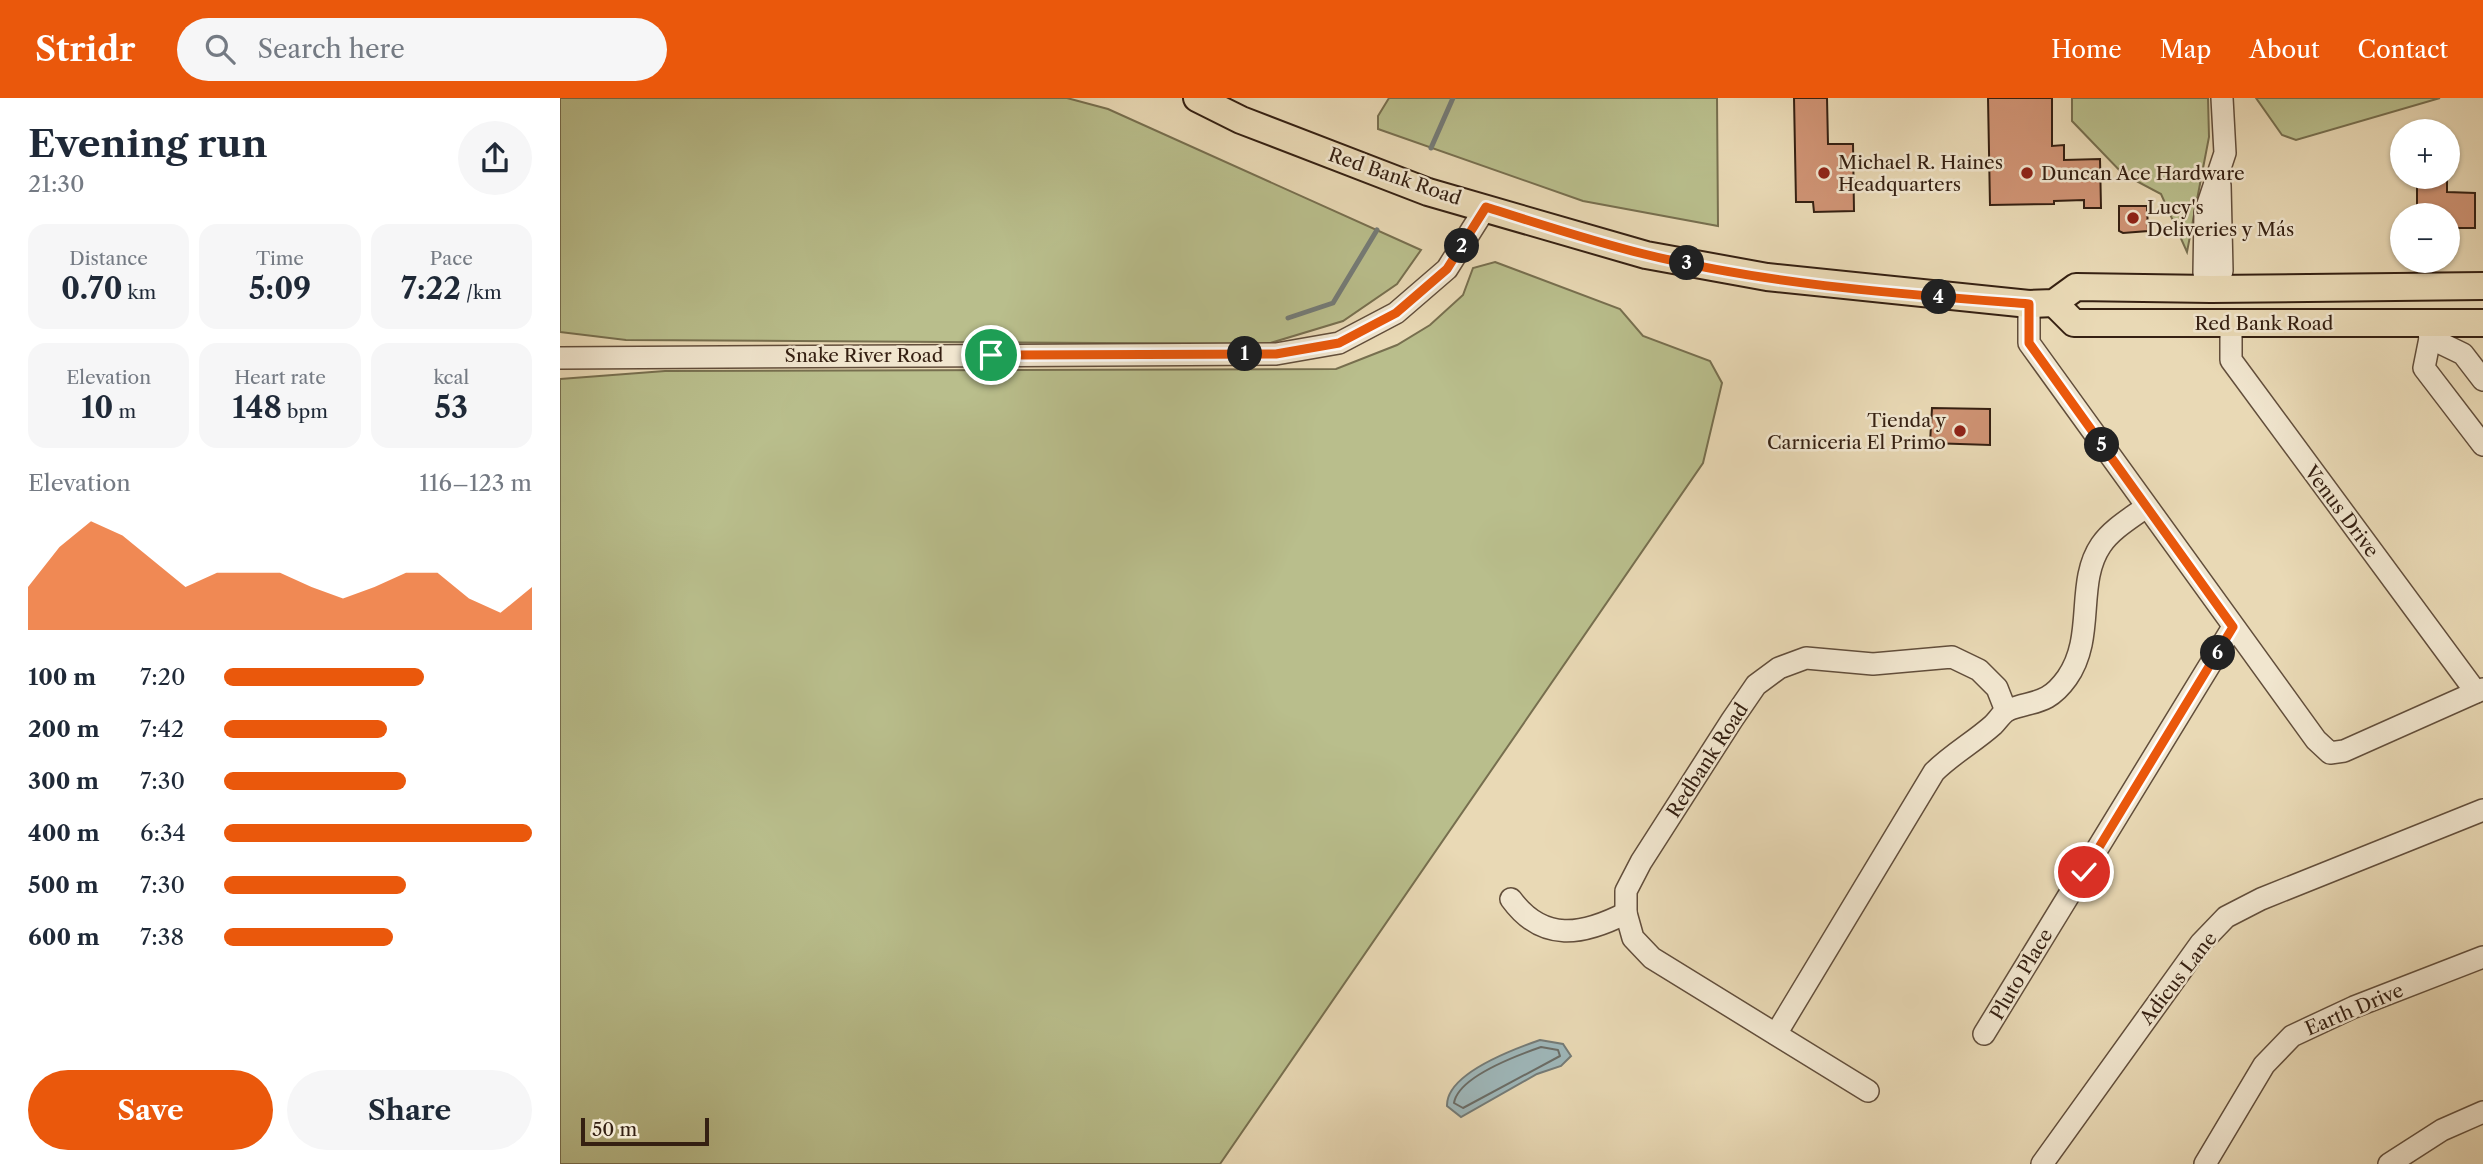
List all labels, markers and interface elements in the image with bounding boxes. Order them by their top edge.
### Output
search box [177,18,667,81]
text: Stridr [35,29,135,70]
icon: search [201,30,239,68]
text: Search here [257,33,405,65]
text: Home [2051,35,2122,64]
text: Map [2160,35,2211,64]
text: About [2249,35,2320,64]
text: Contact [2358,35,2448,64]
map controls [2390,119,2460,273]
button: + [2390,119,2460,189]
text: Evening run [28,120,268,167]
button: share [458,121,532,195]
street label: Red Bank Road [1325,143,1465,210]
place label: Michael R. Haines Headquarters [1838,151,2003,196]
place label: Duncan Ace Hardware [2041,162,2245,185]
marker: Michael R. Haines Headquarters [1816,165,1832,181]
marker: Duncan Ace Hardware [2019,165,2035,181]
text: 21:30 [28,170,85,198]
place label: Lucy's Deliveries y Más [2147,196,2294,241]
button: − [2390,203,2460,273]
marker: Lucy's Deliveries y Más [2125,210,2141,226]
pin: 2 [1444,228,1480,264]
text: 2 [1456,234,1467,257]
pin: 3 [1670,246,1704,280]
text: Distance [69,247,148,270]
text: Time [256,247,304,270]
text: Pace [430,247,473,270]
text: 3 [1681,251,1692,274]
text: 0.70 [61,270,123,307]
text: 5:09 [249,270,311,307]
text: 7:22 [401,270,461,307]
pin: 4 [1922,280,1956,314]
text: km [123,281,156,304]
text: /km [461,281,502,304]
text: 4 [1933,285,1944,308]
street label: Red Bank Road [2195,312,2334,335]
pin [961,325,1021,385]
icon: arrive [972,336,1010,374]
pin: 1 [1228,336,1262,372]
text: 1 [1240,342,1249,365]
street label: Snake River Road [785,344,944,367]
text: Elevation [66,366,151,389]
text: Heart rate [234,366,326,389]
text: kcal [433,366,469,389]
text: 10 [81,389,113,426]
text: 148 [232,389,282,426]
text: 53 [435,389,468,426]
text: m [113,400,136,423]
text: bpm [282,400,328,423]
place label: Tienda y Carniceria El Primo [1767,409,1946,454]
marker: Tienda y Carniceria El Primo [1952,423,1968,439]
pin: 5 [2084,428,2120,462]
text: 5 [2096,433,2107,456]
street label: Venus Drive [2299,460,2384,562]
text: Elevation [28,469,131,497]
text: 116–123 m [419,469,532,497]
pin: 6 [2200,636,2236,670]
text: 6 [2212,641,2223,664]
text: 100 m [28,663,96,691]
text: 7:20 [140,663,186,691]
street label: Redbank Road [1662,698,1753,822]
text: 200 m [28,715,100,743]
text: 7:42 [140,715,184,743]
text: 300 m [28,767,99,795]
text: 7:30 [140,767,185,795]
text: 400 m [28,819,100,847]
text: 6:34 [140,819,186,847]
pin [2054,842,2114,902]
icon: check [2065,853,2103,891]
text: 500 m [28,871,99,899]
text: 7:30 [140,871,185,899]
text: 600 m [28,923,100,951]
text: 7:38 [140,923,184,951]
street label: Pluto Place [1985,925,2058,1024]
street label: Adicus Lane [2134,927,2222,1030]
street label: Earth Drive [2302,979,2407,1040]
button: Save [28,1070,273,1150]
button: Share [287,1070,532,1150]
scale bar [581,1115,709,1147]
text: 50 m [592,1118,637,1141]

